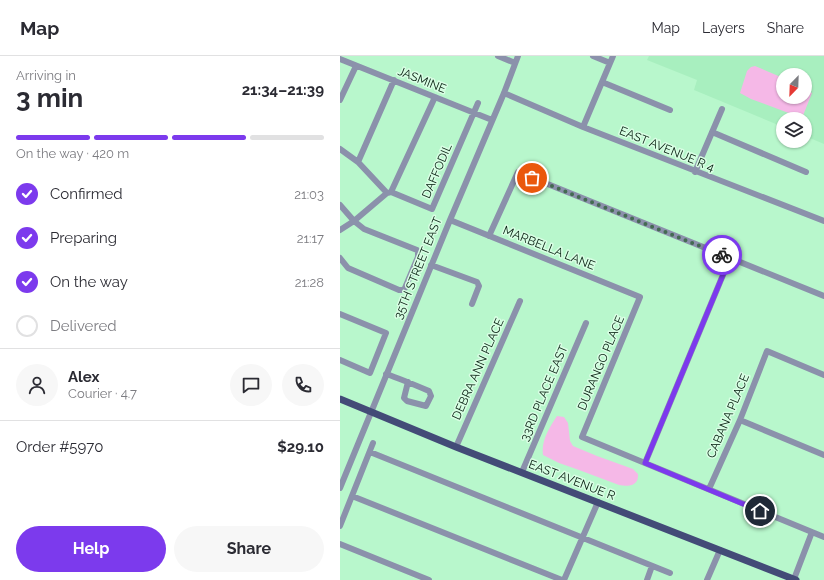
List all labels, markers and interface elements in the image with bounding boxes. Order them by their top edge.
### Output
text: Map [20,17,59,39]
text: Map [652,20,680,36]
text: Layers [702,20,745,36]
text: Share [767,20,804,36]
street label: JASMINE [396,64,448,96]
text: Arriving in [16,68,76,83]
north arrow [776,68,812,104]
map controls [776,68,812,148]
text: 21:34–21:39 [242,81,324,99]
text: 3 min [16,83,83,113]
button: layers [776,112,812,148]
street label: EAST AVENUE R 4 [617,124,717,175]
street label: DAFFODIL [419,142,455,200]
text: On the way · 420 m [16,146,129,161]
pin [515,161,549,195]
icon: bag [521,167,543,189]
icon: check [16,183,38,205]
text: Confirmed [50,185,123,203]
text: 21:03 [294,187,324,202]
street label: 35TH STREET EAST [391,214,445,321]
street label: MARBELLA LANE [501,223,597,273]
icon: check [16,227,38,249]
text: Preparing [50,229,117,247]
text: 21:17 [297,231,324,246]
courier [702,235,742,275]
icon: bike [711,244,733,266]
icon: check [16,271,38,293]
text: On the way [50,273,128,291]
text: 21:28 [295,275,324,290]
street label: DURANGO PLACE [575,314,627,412]
street label: DEBRA ANN PLACE [449,316,507,422]
text: Delivered [50,317,117,335]
street label: 33RD PLACE EAST [517,342,571,443]
button: person [16,364,58,406]
button: chat [230,364,272,406]
button: phone [282,364,324,406]
text: Alex [68,368,99,386]
street label: CABANA PLACE [704,372,752,460]
text: Courier · 4.7 [68,386,137,401]
text: Order #5970 [16,438,103,456]
text: $29.10 [277,438,324,456]
street label: EAST AVENUE R [527,457,617,503]
pin [743,494,777,528]
icon: home [749,500,771,522]
button: Help [16,526,166,572]
button: Share [174,526,324,572]

